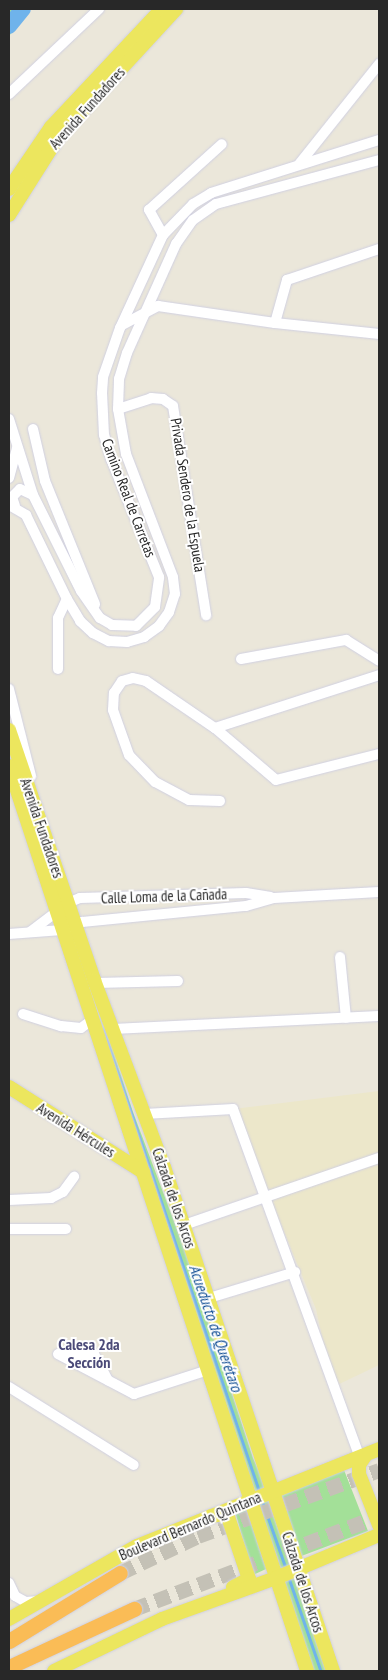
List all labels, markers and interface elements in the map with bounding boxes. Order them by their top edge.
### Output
street label: Avenida Fundadores [45,63,129,153]
street label: Privada Sendero de la Espuela [167,417,209,573]
street label: Camino Real de Carretas [98,436,160,560]
street label: Avenida Fundadores [17,776,67,880]
street label: Calle Loma de la Cañada [101,885,227,907]
street label: Avenida Hércules [33,1099,119,1161]
street label: Calzada de los Arcos [148,1145,200,1251]
water label: Acueducto de Querétaro [185,1262,247,1394]
district label: Calesa 2da Sección [58,1334,120,1372]
street label: Boulevard Bernardo Quintana [116,1488,264,1564]
street label: Calzada de los Arcos [278,1529,328,1635]

